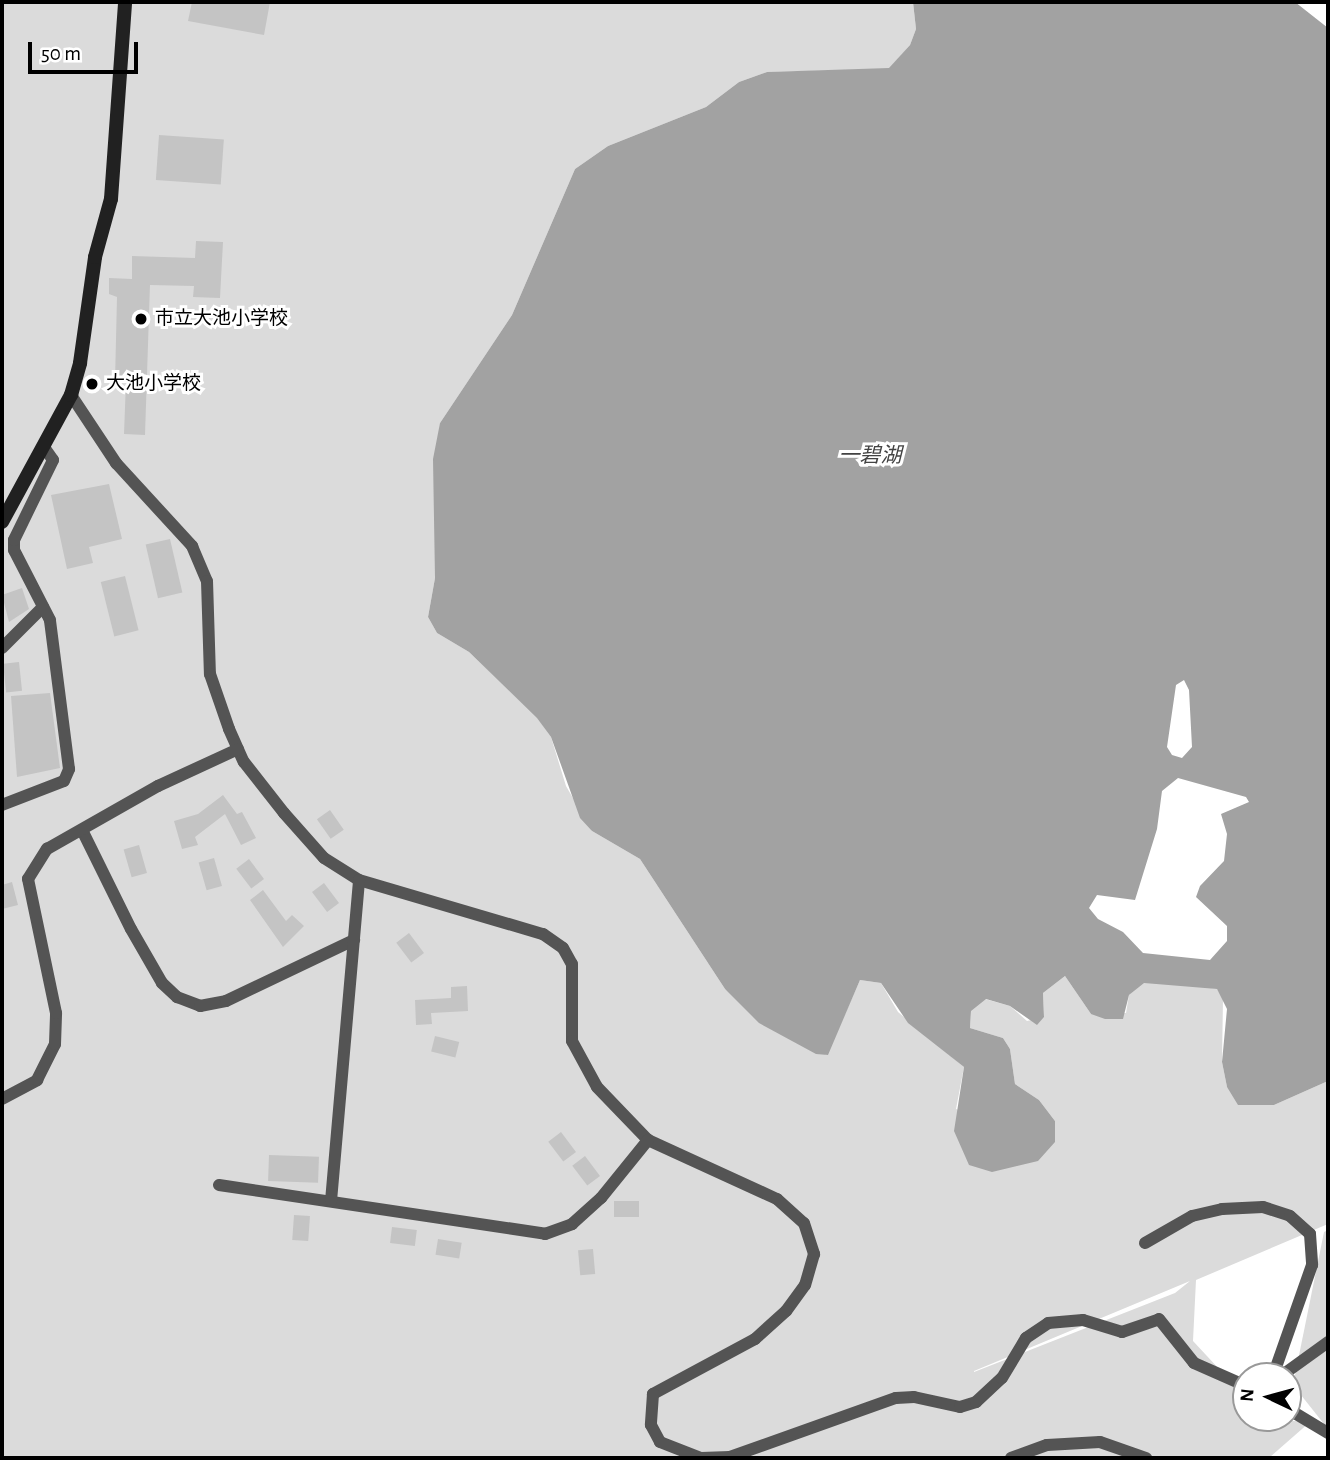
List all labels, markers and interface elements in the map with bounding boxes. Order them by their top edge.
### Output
scale bar [32,28,142,72]
text: 50 m [41,43,81,64]
place label: 市立大池小学校 [155,308,288,330]
marker: 市立大池小学校 [133,311,149,327]
place label: 大池小学校 [106,373,201,395]
marker: 大池小学校 [84,376,100,392]
water label: 一碧湖 [839,443,901,469]
north arrow [1232,1362,1302,1432]
text: N [1238,1388,1258,1403]

